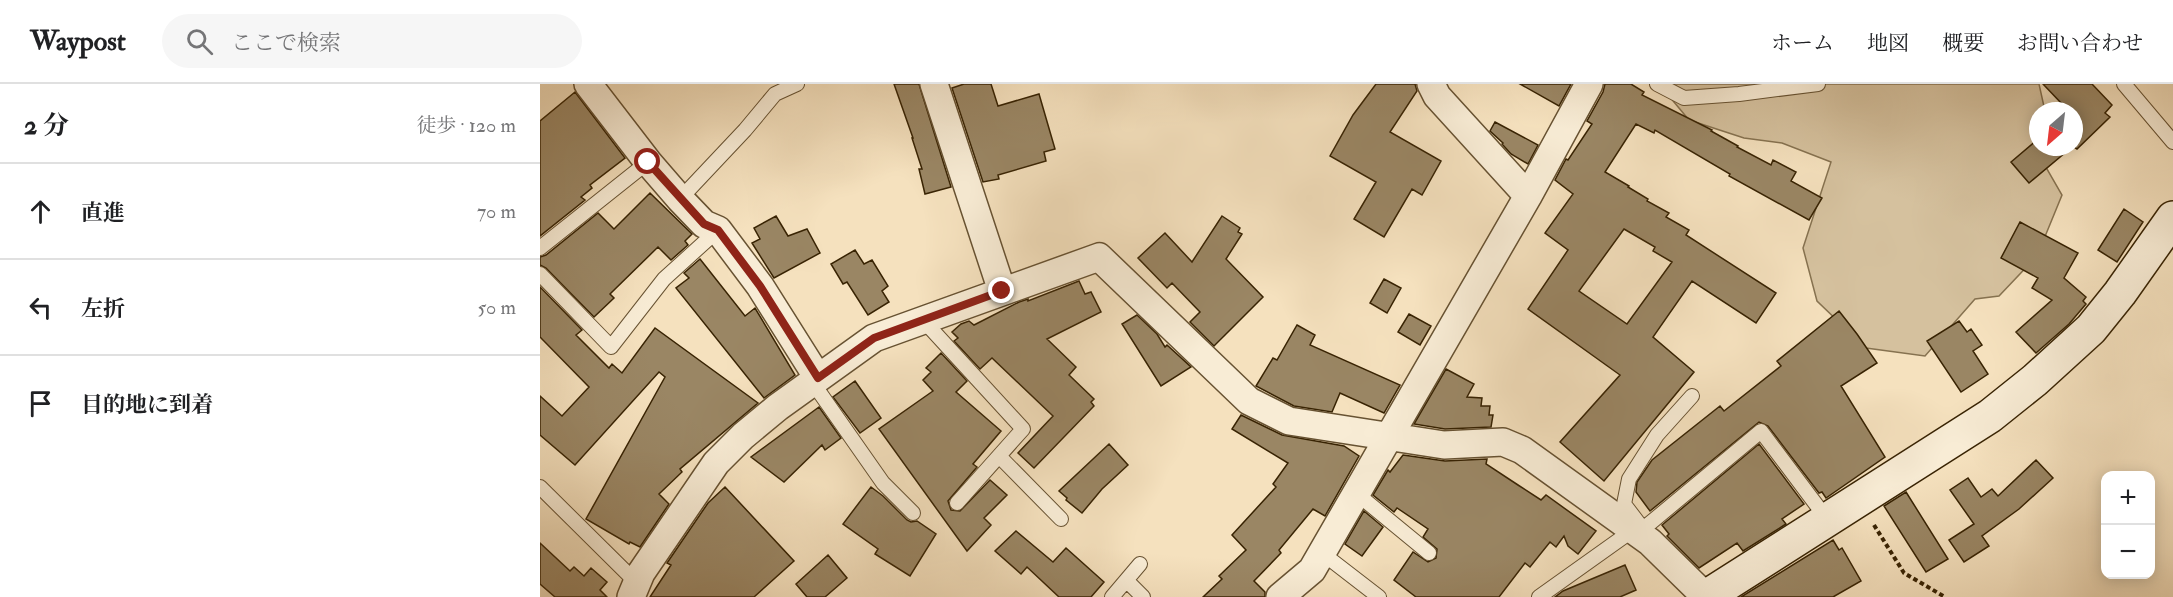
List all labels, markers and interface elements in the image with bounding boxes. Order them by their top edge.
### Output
search box [162,14,582,68]
text: Waypost [30,24,126,59]
icon: search [183,25,216,58]
text: ここで検索 [231,29,341,57]
text: ホーム [1771,30,1834,57]
text: 地図 [1867,30,1909,57]
text: 概要 [1942,30,1984,57]
text: お問い合わせ [2017,30,2143,57]
north arrow [2029,102,2083,156]
text: 2 分 [24,110,69,142]
text: 徒歩 · 120 m [416,113,516,138]
route start [634,148,660,174]
icon: ahead [24,195,57,228]
text: 直進 [81,199,125,227]
text: 70 m [477,199,516,224]
route end [988,277,1014,303]
icon: left [24,291,57,324]
text: 左折 [81,295,125,323]
text: 50 m [477,295,516,320]
icon: arrive [24,387,57,420]
text: 目的地に到着 [81,391,213,419]
map controls [2101,471,2155,579]
button: + [2101,471,2155,525]
button: − [2101,525,2155,579]

